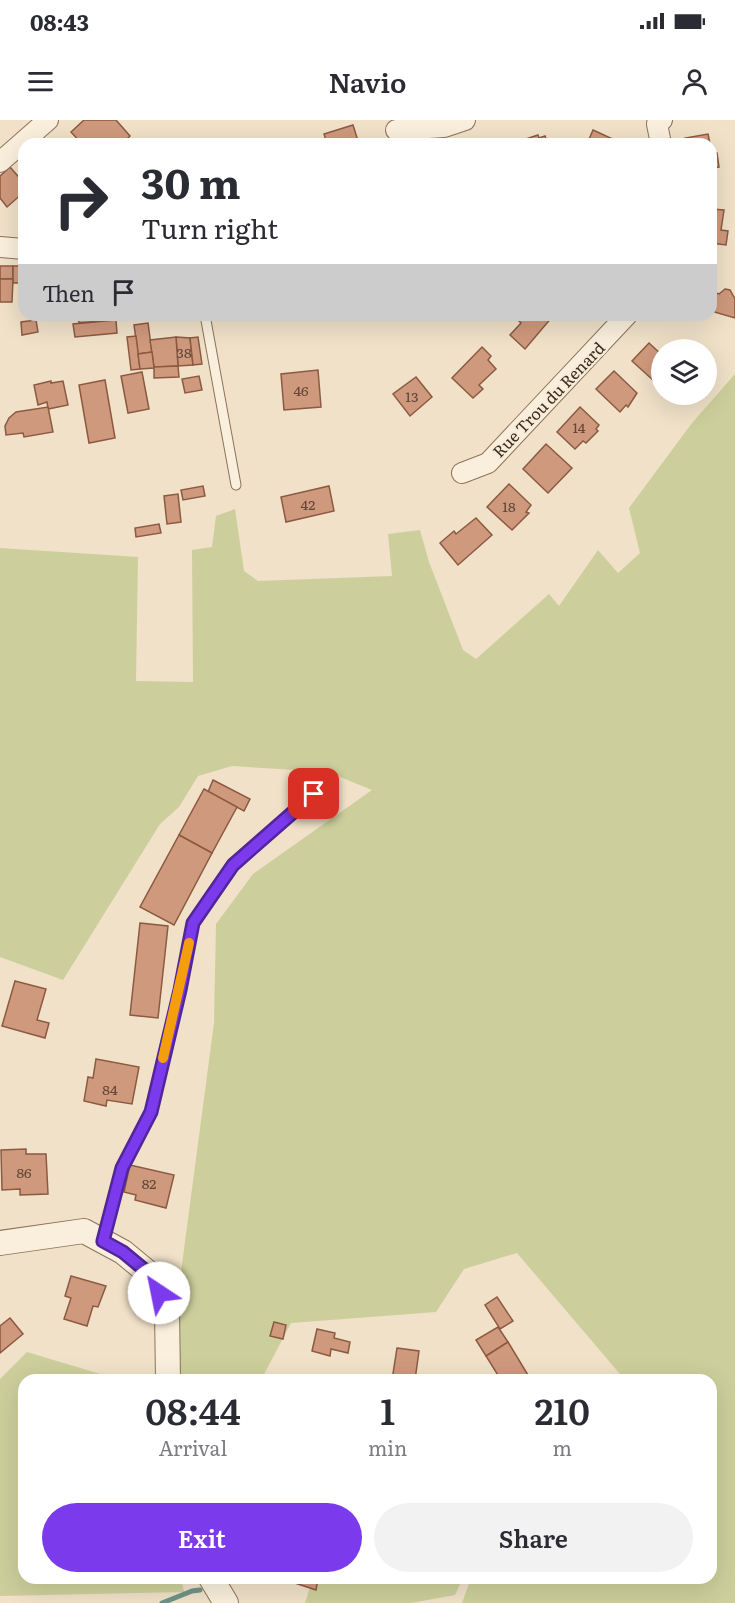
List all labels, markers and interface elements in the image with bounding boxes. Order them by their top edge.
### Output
text: 08:43 [30,5,89,38]
text: Navio [329,61,406,101]
icon: menu [24,65,57,98]
icon: person [678,65,711,98]
text: 30 m [141,150,241,212]
icon: right [42,162,120,240]
text: Turn right [141,207,278,247]
text: Then [42,276,95,309]
icon: arrive [107,276,140,309]
street label: Rue Trou du Renard [486,336,610,462]
map controls [651,339,717,405]
button: layers [651,339,717,405]
house number: 38 [176,342,192,362]
house number: 46 [293,380,309,400]
house number: 13 [405,386,419,406]
house number: 14 [573,417,586,437]
house number: 42 [301,494,315,514]
house number: 18 [502,496,516,516]
pin [288,768,339,819]
icon: arrive [297,777,330,810]
house number: 84 [102,1079,118,1099]
house number: 86 [16,1162,32,1182]
house number: 82 [142,1173,156,1193]
position arrow [127,1261,191,1325]
text: 08:44 [145,1383,241,1436]
text: 1 [380,1383,395,1436]
text: 210 [534,1383,590,1436]
text: Arrival [159,1432,227,1462]
text: min [368,1432,407,1462]
text: m [552,1432,572,1462]
button: Exit [42,1503,362,1572]
button: Share [374,1503,693,1572]

